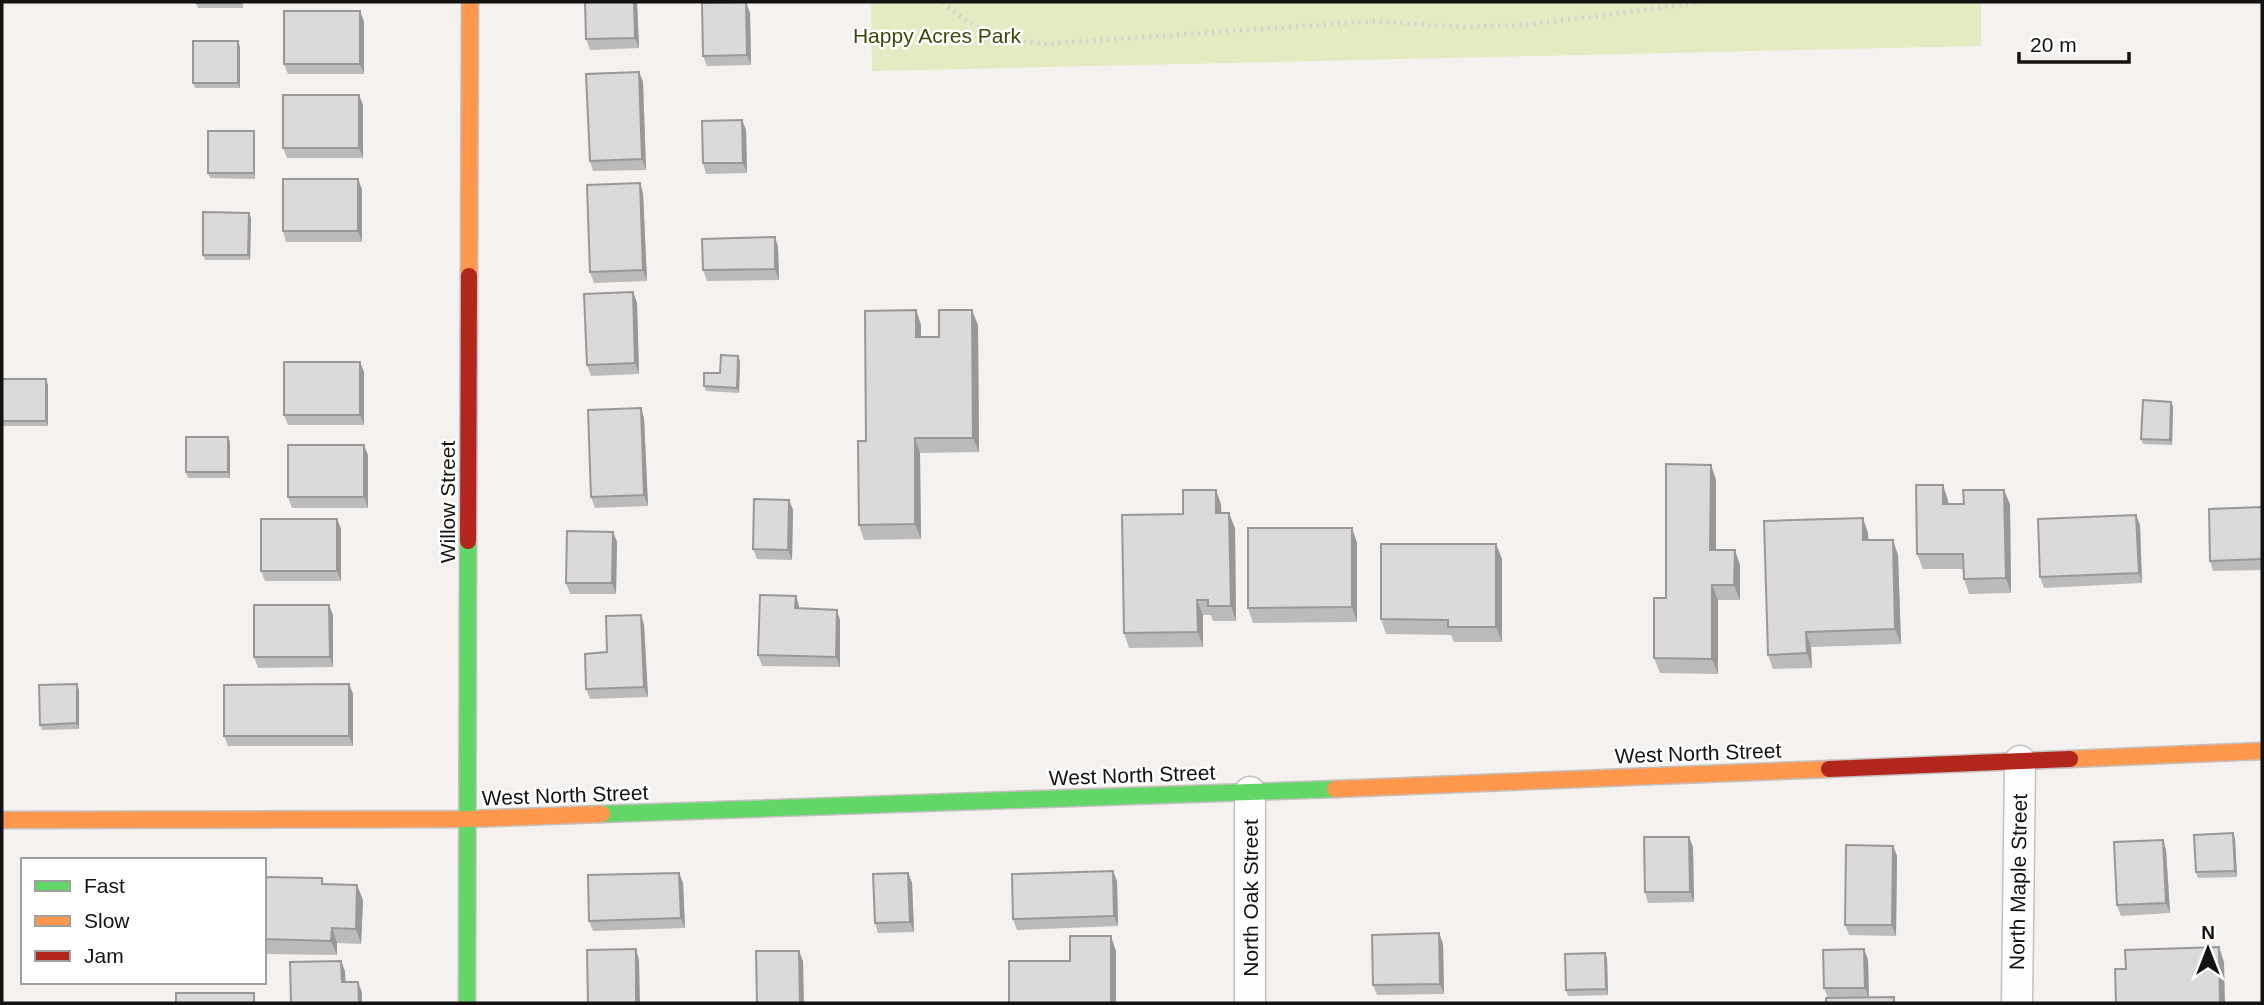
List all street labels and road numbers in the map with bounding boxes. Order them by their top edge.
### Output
street label: Willow Street [436,441,459,563]
street label: West North Street [1614,739,1782,767]
street label: West North Street [1048,761,1216,789]
street label: West North Street [481,781,649,809]
street label: North Maple Street [2005,794,2031,970]
street label: North Oak Street [1239,819,1262,977]

